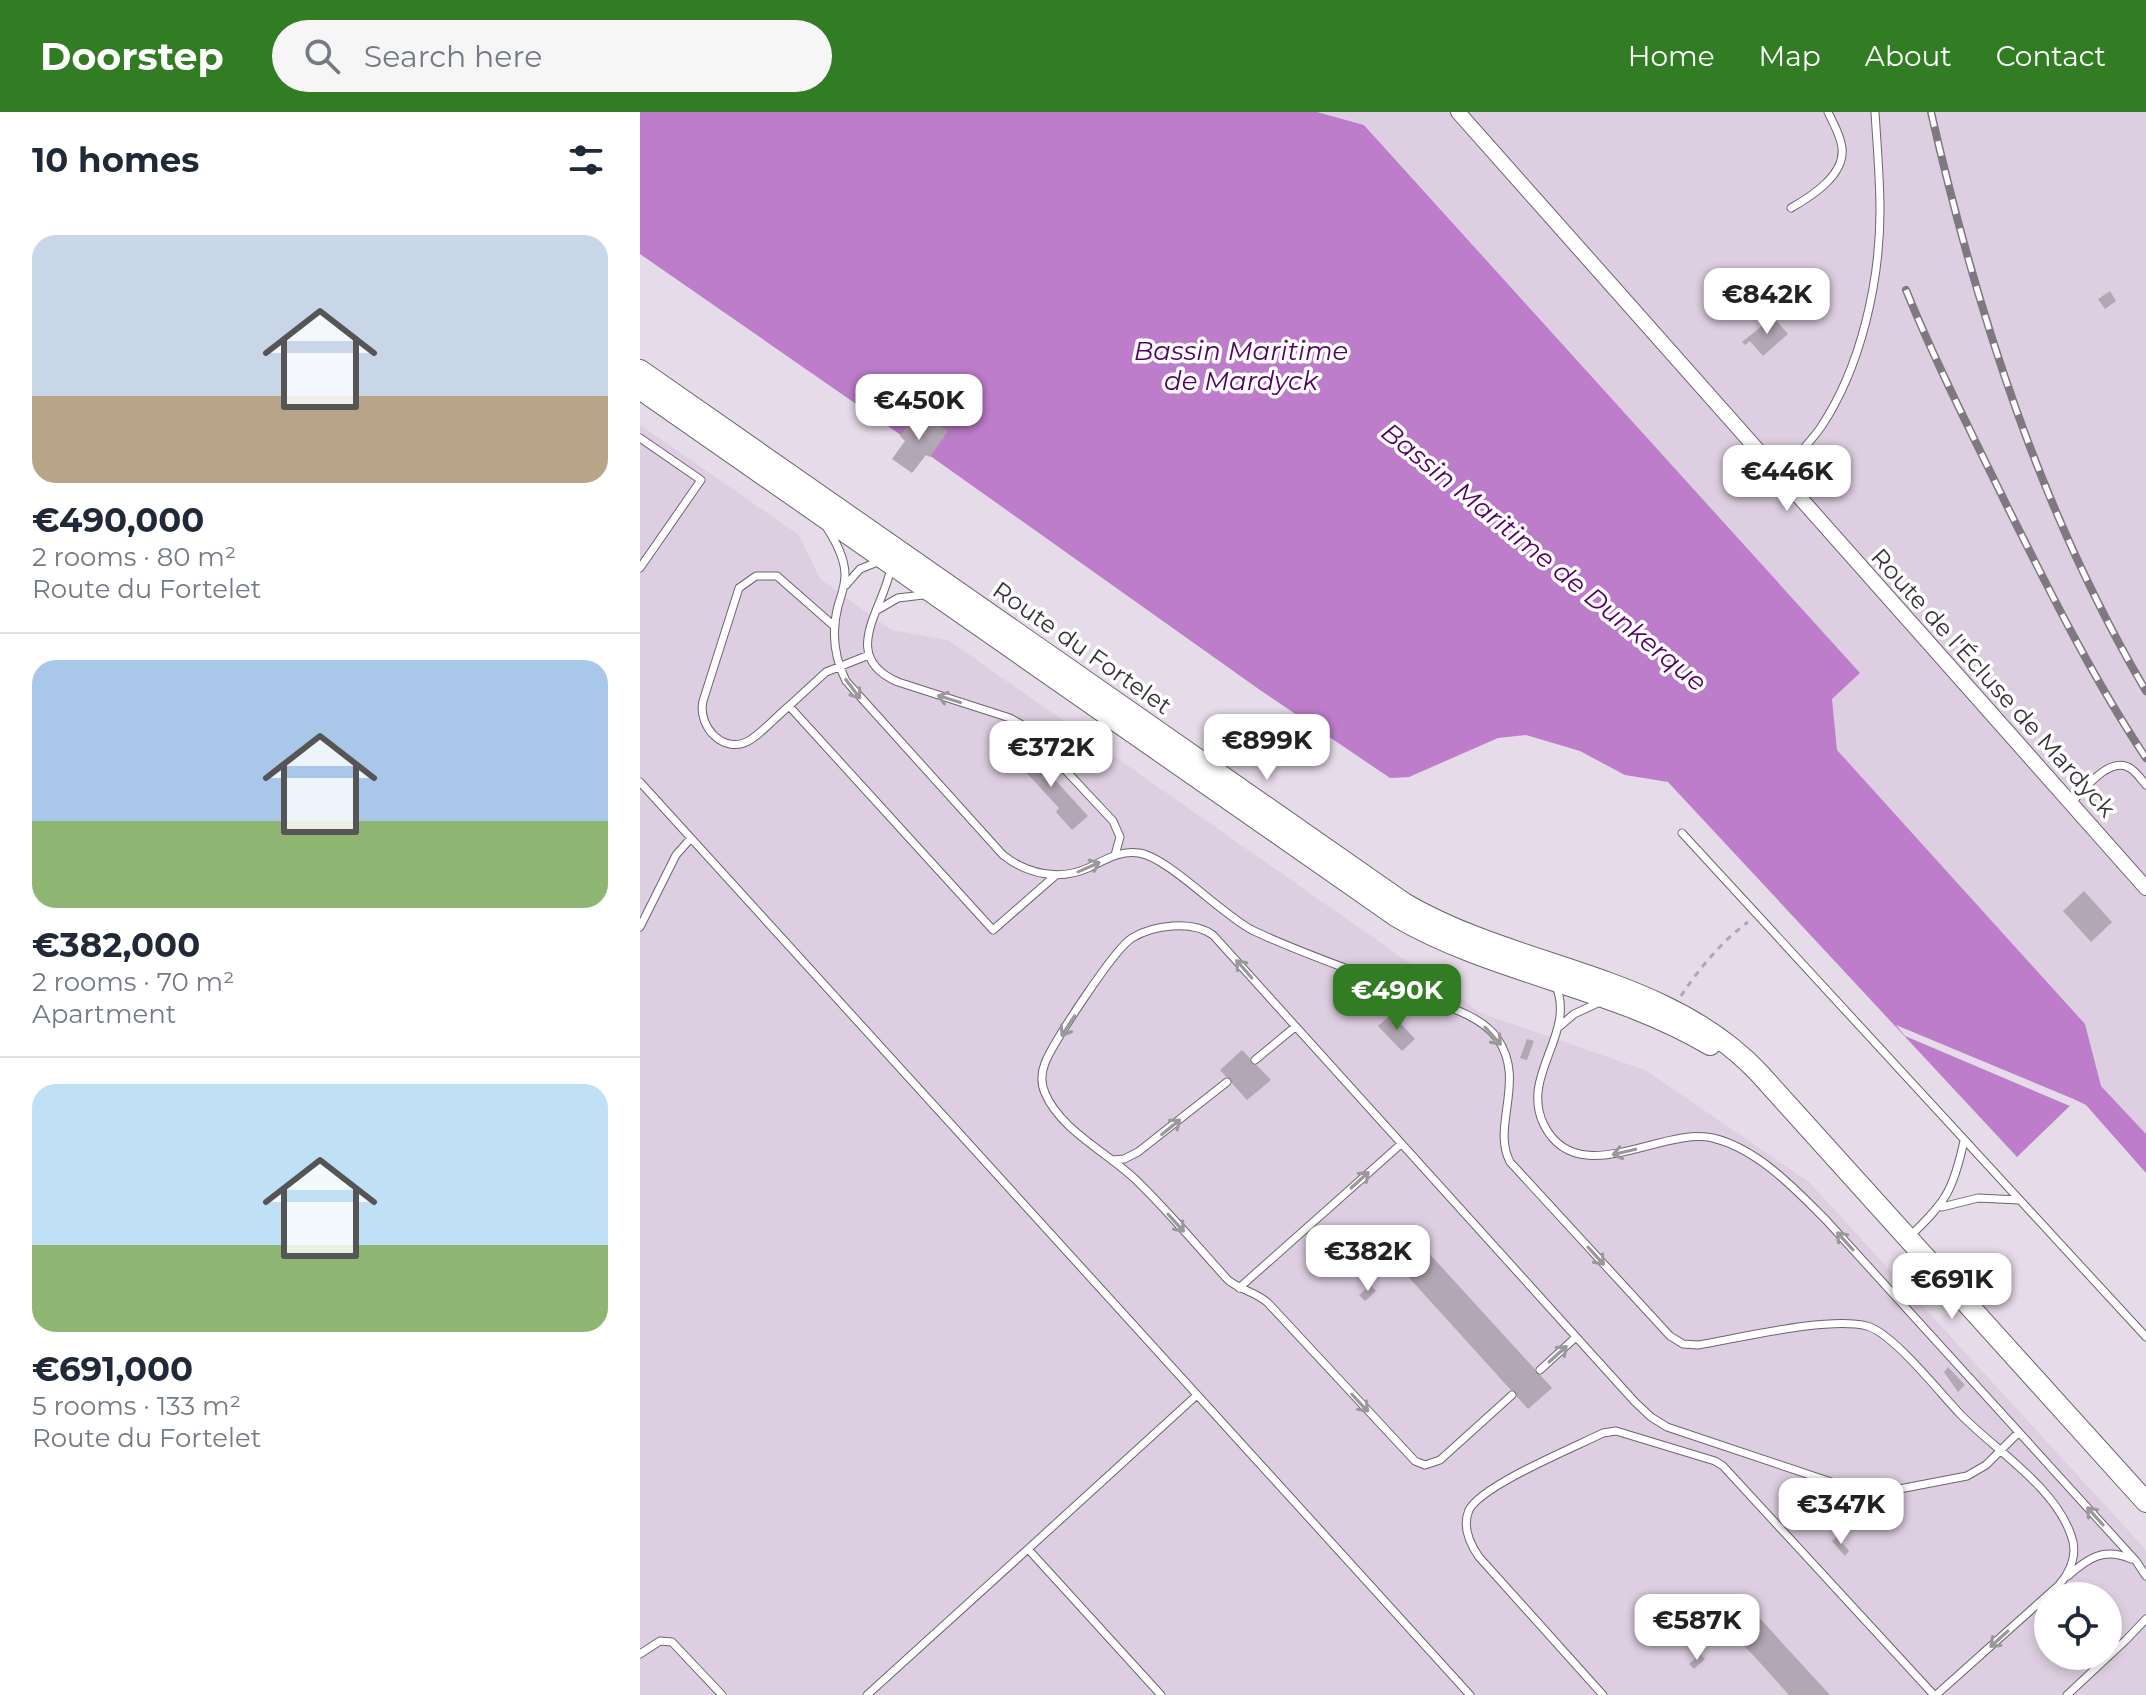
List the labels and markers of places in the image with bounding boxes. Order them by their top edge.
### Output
pin: €842K [1711,268,1823,336]
pin: €450K [863,374,975,442]
pin: €446K [1731,445,1843,513]
pin: €899K [1211,714,1323,782]
pin: €372K [995,721,1107,789]
pin: €490K [1341,964,1453,1032]
pin: €382K [1312,1225,1424,1293]
pin: €691K [1896,1253,2008,1321]
pin: €347K [1785,1478,1897,1546]
pin: €587K [1641,1594,1753,1662]

